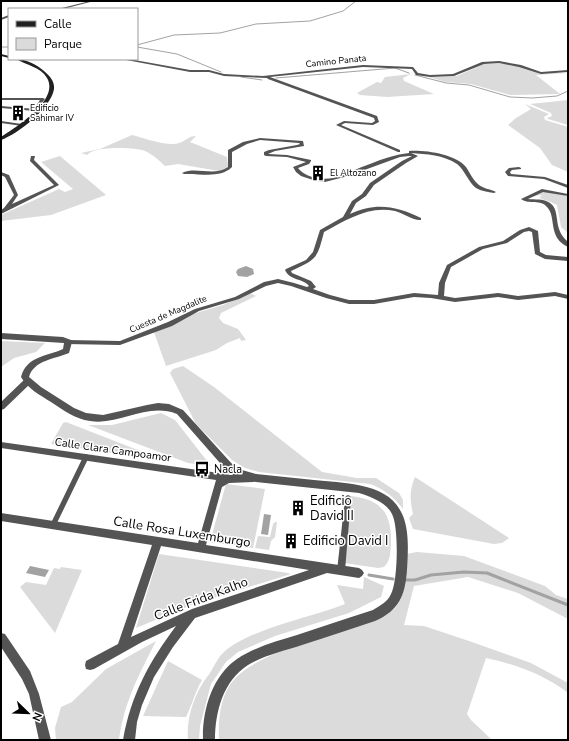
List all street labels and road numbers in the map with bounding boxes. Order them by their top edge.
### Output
street label: Camino Panata [305,52,367,70]
street label: Cuesta de Magdalite [127,292,209,336]
street label: Calle Clara Campoamor [54,434,172,466]
street label: Calle Rosa Luxemburgo [112,512,252,552]
street label: Calle Frida Kalho [151,573,251,625]

